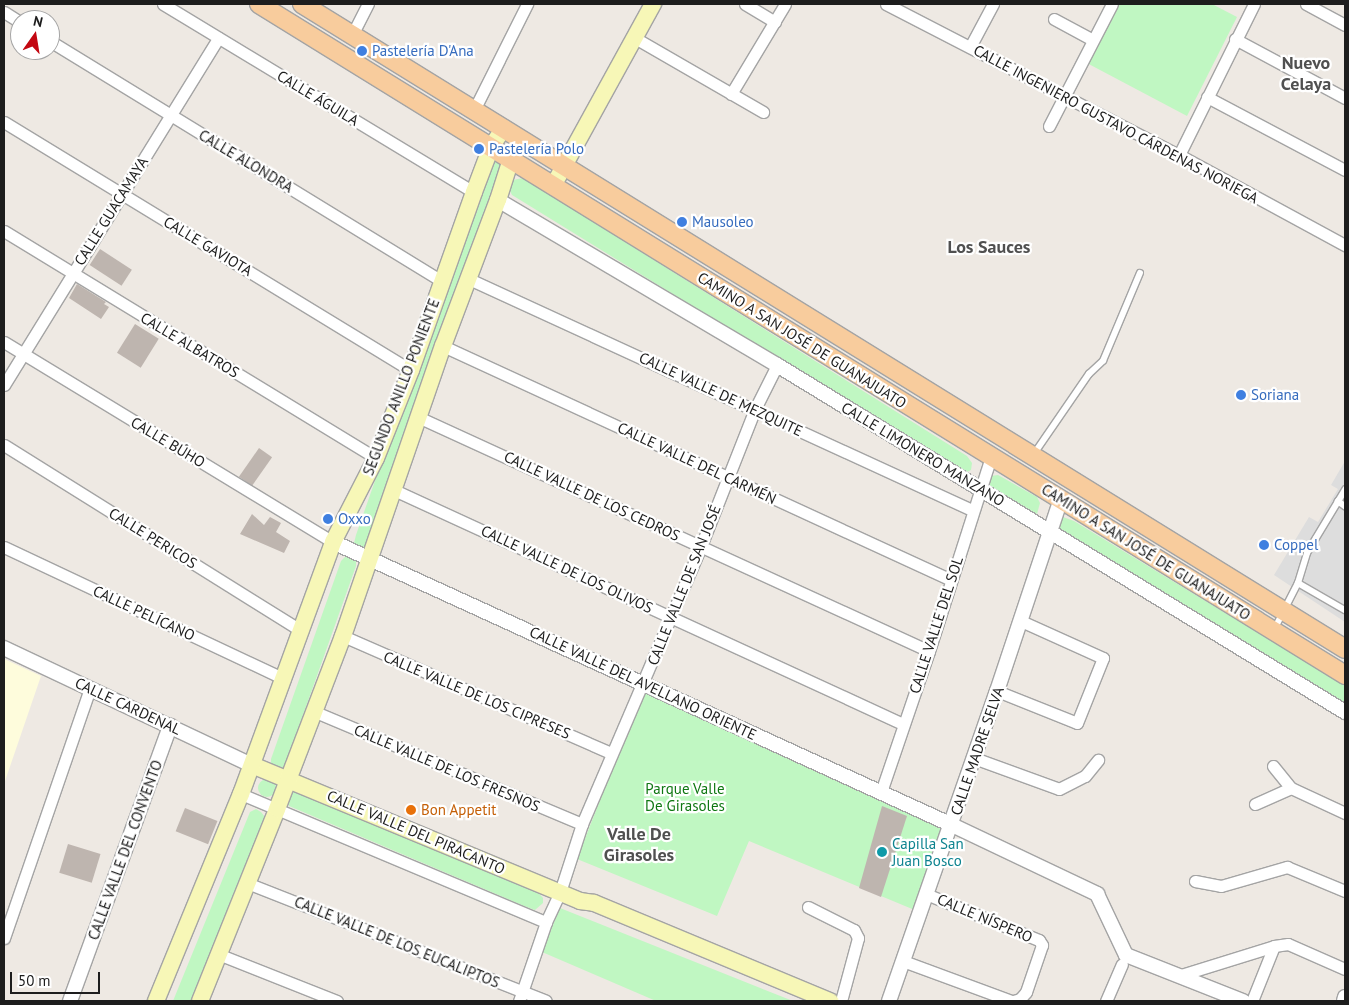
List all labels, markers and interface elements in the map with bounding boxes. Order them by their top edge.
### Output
north arrow [10,10,60,60]
text: N [32,12,45,31]
street label: CALLE INGENIERO GUSTAVO CÁRDENAS NORIEGA [970,41,1262,207]
place label: Pastelería D'Ana [372,42,474,60]
marker: Pastelería D'Ana [356,45,368,57]
district label: Nuevo Celaya [1281,53,1331,96]
street label: CALLE ÁGUILA [274,66,362,130]
street label: CALLE ALONDRA [195,126,297,196]
place label: Pastelería Polo [489,140,584,158]
marker: Pastelería Polo [473,143,485,155]
street label: CALLE GUACAMAYA [70,153,152,269]
street label: CALLE GAVIOTA [160,212,256,280]
place label: Mausoleo [692,213,754,231]
marker: Mausoleo [676,216,688,228]
district label: Los Sauces [948,236,1030,258]
street label: CAMINO A SAN JOSÉ DE GUANAJUATO [694,268,910,412]
street label: SEGUNDO ANILLO PONIENTE [359,296,443,478]
street label: CALLE ALBATROS [137,308,243,382]
street label: CALLE VALLE DE MEZQUITE [636,348,806,440]
place label: Soriana [1251,386,1299,404]
marker: Soriana [1235,389,1247,401]
street label: CALLE LIMONERO MANZANO [838,398,1008,510]
street label: CALLE BÚHO [128,413,208,471]
street label: CALLE VALLE DEL CARMÉN [614,418,780,508]
street label: CALLE VALLE DE LOS CEDROS [501,447,683,545]
street label: CAMINO A SAN JOSÉ DE GUANAJUATO [1038,480,1254,624]
street label: CALLE VALLE DE SAN JOSÉ [643,502,725,668]
street label: CALLE PERICOS [106,504,200,572]
place label: Oxxo [338,510,371,528]
marker: Oxxo [322,513,334,525]
street label: CALLE VALLE DE LOS OLIVOS [478,521,656,617]
place label: Coppel [1274,536,1318,554]
marker: Coppel [1258,539,1270,551]
street label: CALLE VALLE DEL SOL [905,554,967,696]
street label: CALLE PELÍCANO [90,582,198,644]
street label: CALLE VALLE DEL AVELLANO ORIENTE [526,622,760,744]
street label: CALLE VALLE DE LOS CIPRESES [381,647,573,743]
street label: CALLE CARDENAL [72,674,184,738]
street label: CALLE MADRE SELVA [947,684,1007,818]
street label: CALLE VALLE DE LOS FRESNOS [351,721,543,815]
street label: CALLE VALLE DEL CONVENTO [84,757,166,943]
park label: Parque Valle De Girasoles [645,779,725,814]
street label: CALLE VALLE DEL PIRACANTO [324,786,508,878]
place label: Bon Appetit [421,801,497,819]
marker: Bon Appetit [405,804,417,816]
district label: Valle De Girasoles [604,824,674,866]
place label: Capilla San Juan Bosco [892,834,964,869]
marker: Capilla San Juan Bosco [876,846,888,858]
street label: CALLE NÍSPERO [935,890,1035,946]
street label: CALLE VALLE DE LOS EUCALIPTOS [291,892,503,992]
scale bar [12,962,102,994]
text: 50 m [18,971,51,990]

